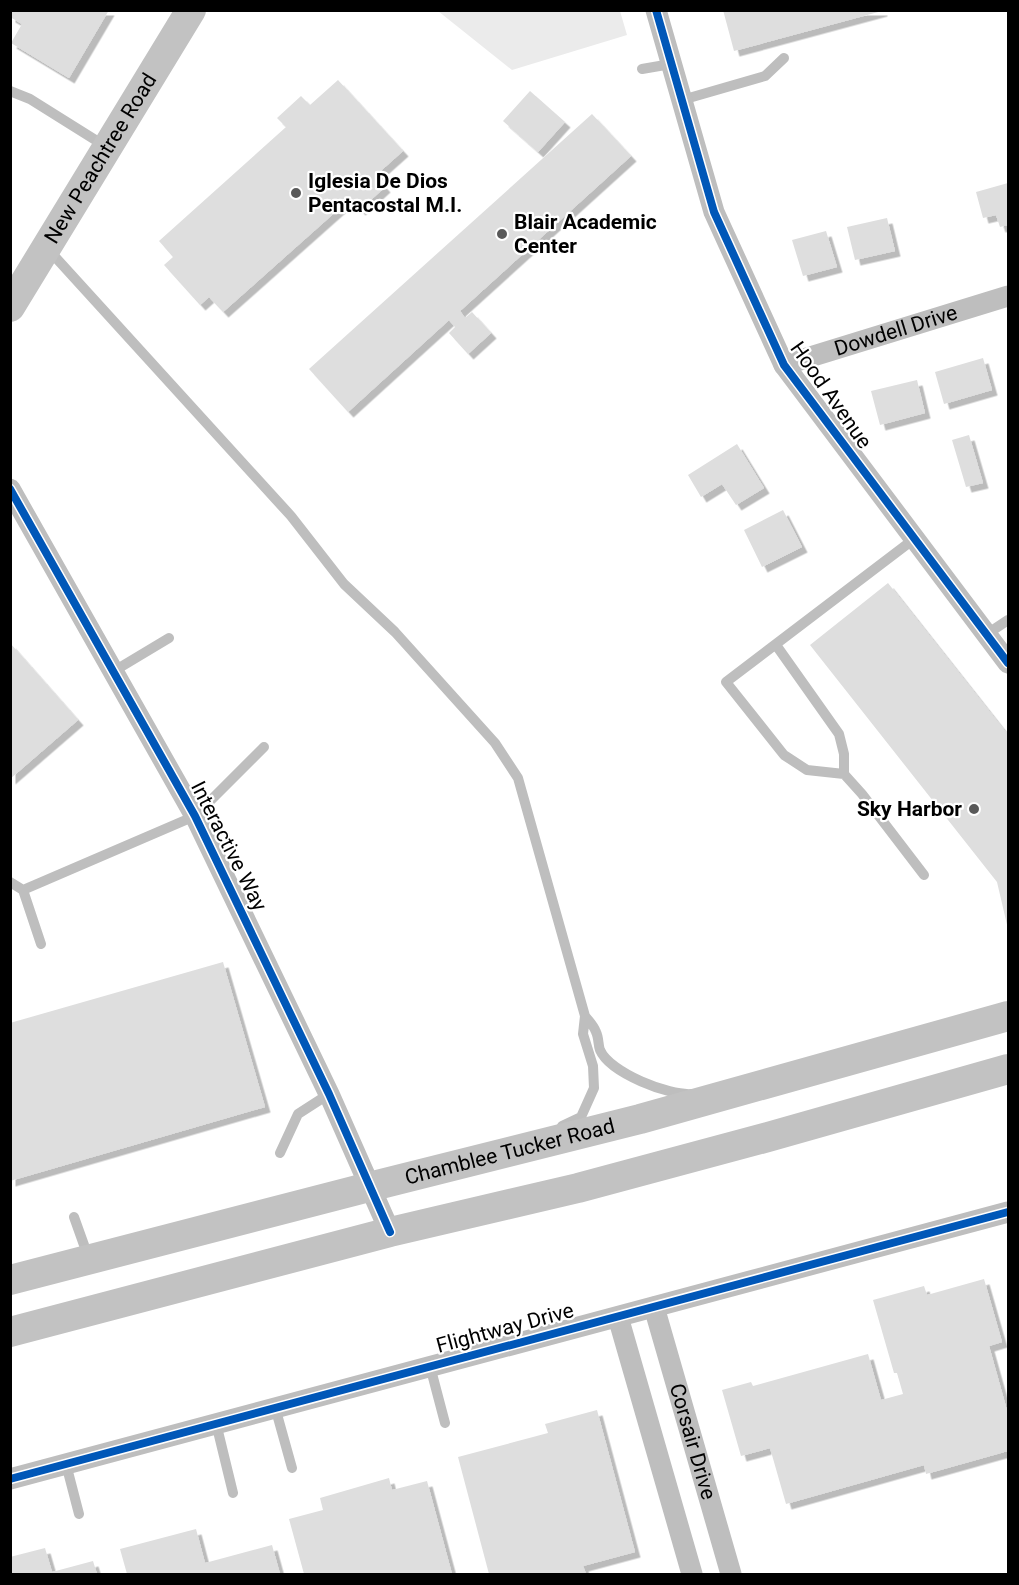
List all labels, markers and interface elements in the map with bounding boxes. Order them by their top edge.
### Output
street label: New Peachtree Road [40,69,162,248]
place label: Iglesia De Dios Pentacostal M.I. [308,169,462,217]
marker: Iglesia De Dios Pentacostal M.I. [289,186,303,200]
place label: Blair Academic Center [514,210,657,258]
marker: Blair Academic Center [495,227,509,241]
street label: Dowdell Drive [832,300,960,361]
street label: Hood Avenue [785,337,877,453]
street label: Interactive Way [186,777,272,915]
place label: Sky Harbor [857,797,962,821]
marker: Sky Harbor [967,802,981,816]
street label: Chamblee Tucker Road [402,1114,617,1190]
street label: Flightway Drive [434,1298,576,1358]
street label: Corsair Drive [665,1381,721,1502]

